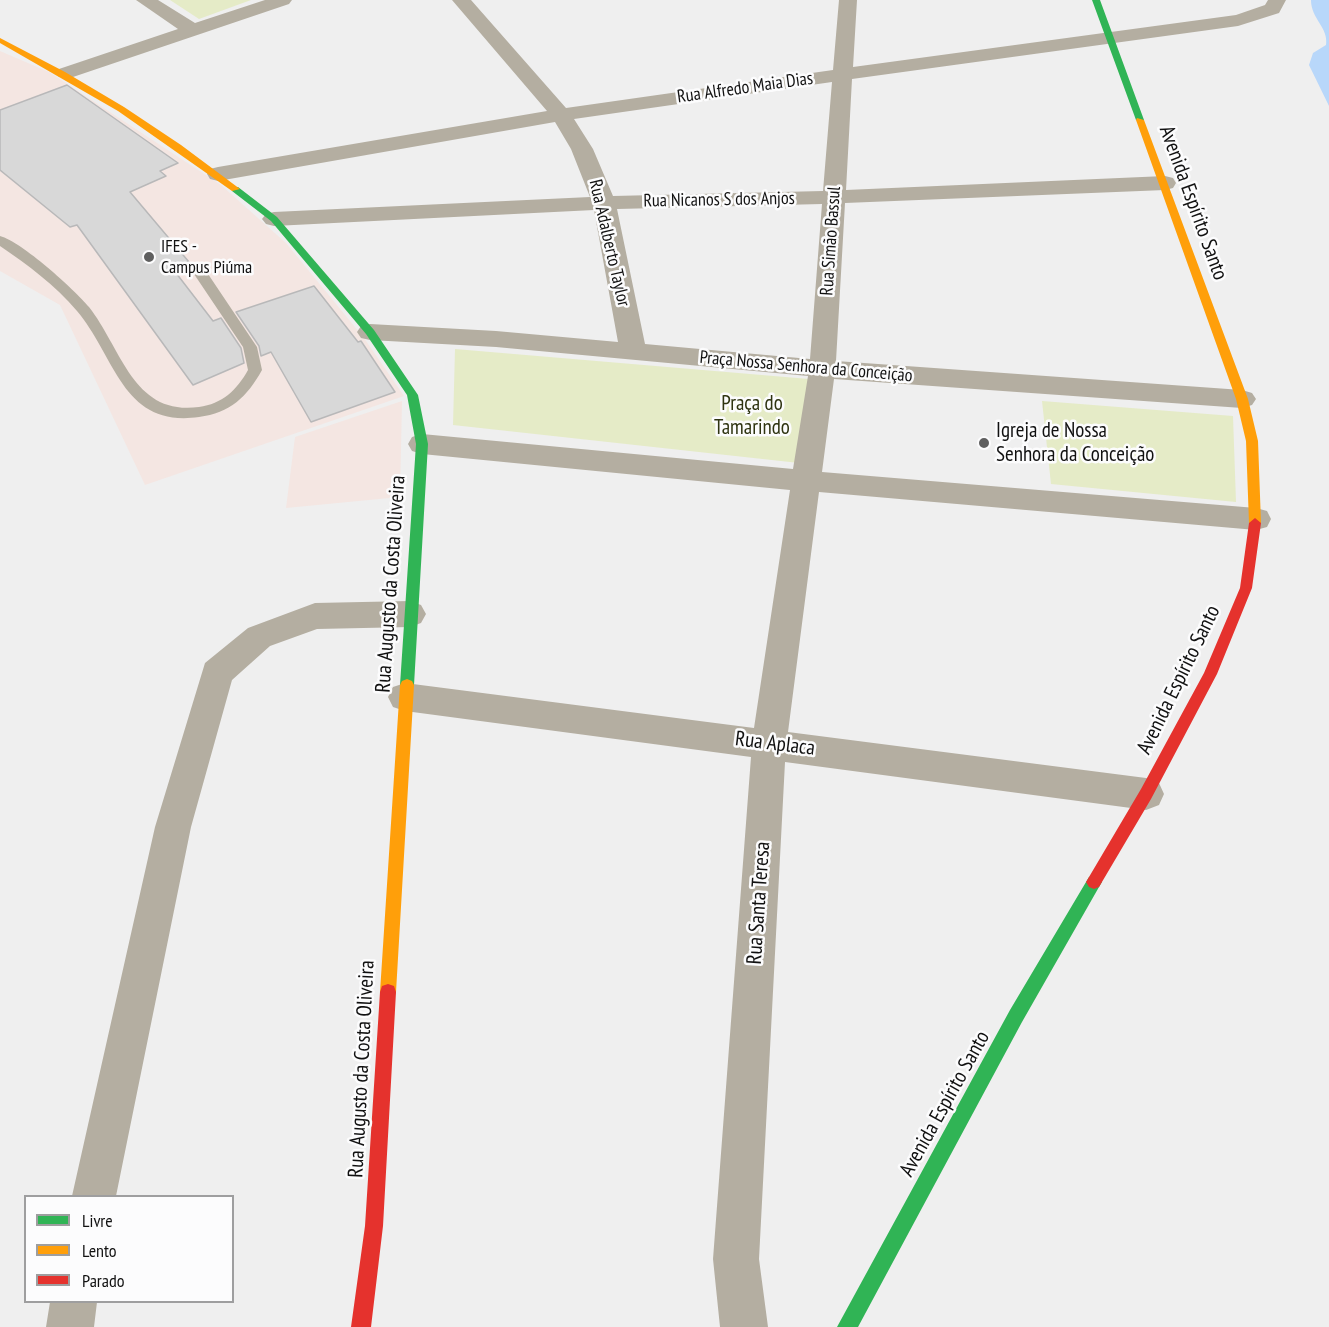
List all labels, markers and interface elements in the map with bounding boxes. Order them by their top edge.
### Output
street label: Rua Alfredo Maia Dias [676,68,814,108]
street label: Avenida Espírito Santo [1153,122,1233,284]
street label: Rua Adalberto Taylor [584,177,634,309]
street label: Rua Simão Bassul [816,186,846,296]
street label: Rua Nicanos S dos Anjos [643,188,795,212]
place label: IFES - Campus Piúma [161,236,252,278]
marker: IFES - Campus Piúma [142,250,156,264]
street label: Praça Nossa Senhora da Conceição [699,347,913,387]
park label: Praça do Tamarindo [714,391,790,441]
place label: Igreja de Nossa Senhora da Conceição [996,418,1154,468]
marker: Igreja de Nossa Senhora da Conceição [977,436,991,450]
street label: Rua Augusto da Costa Oliveira [371,474,411,694]
street label: Avenida Espírito Santo [1132,602,1226,758]
street label: Rua Aplaca [734,727,816,761]
street label: Rua Santa Teresa [742,841,776,965]
street label: Rua Augusto da Costa Oliveira [344,960,380,1178]
street label: Avenida Espírito Santo [895,1027,995,1181]
legend [24,1195,234,1303]
text: Livre [82,1209,113,1232]
text: Lento [82,1239,117,1262]
text: Parado [82,1269,125,1292]

